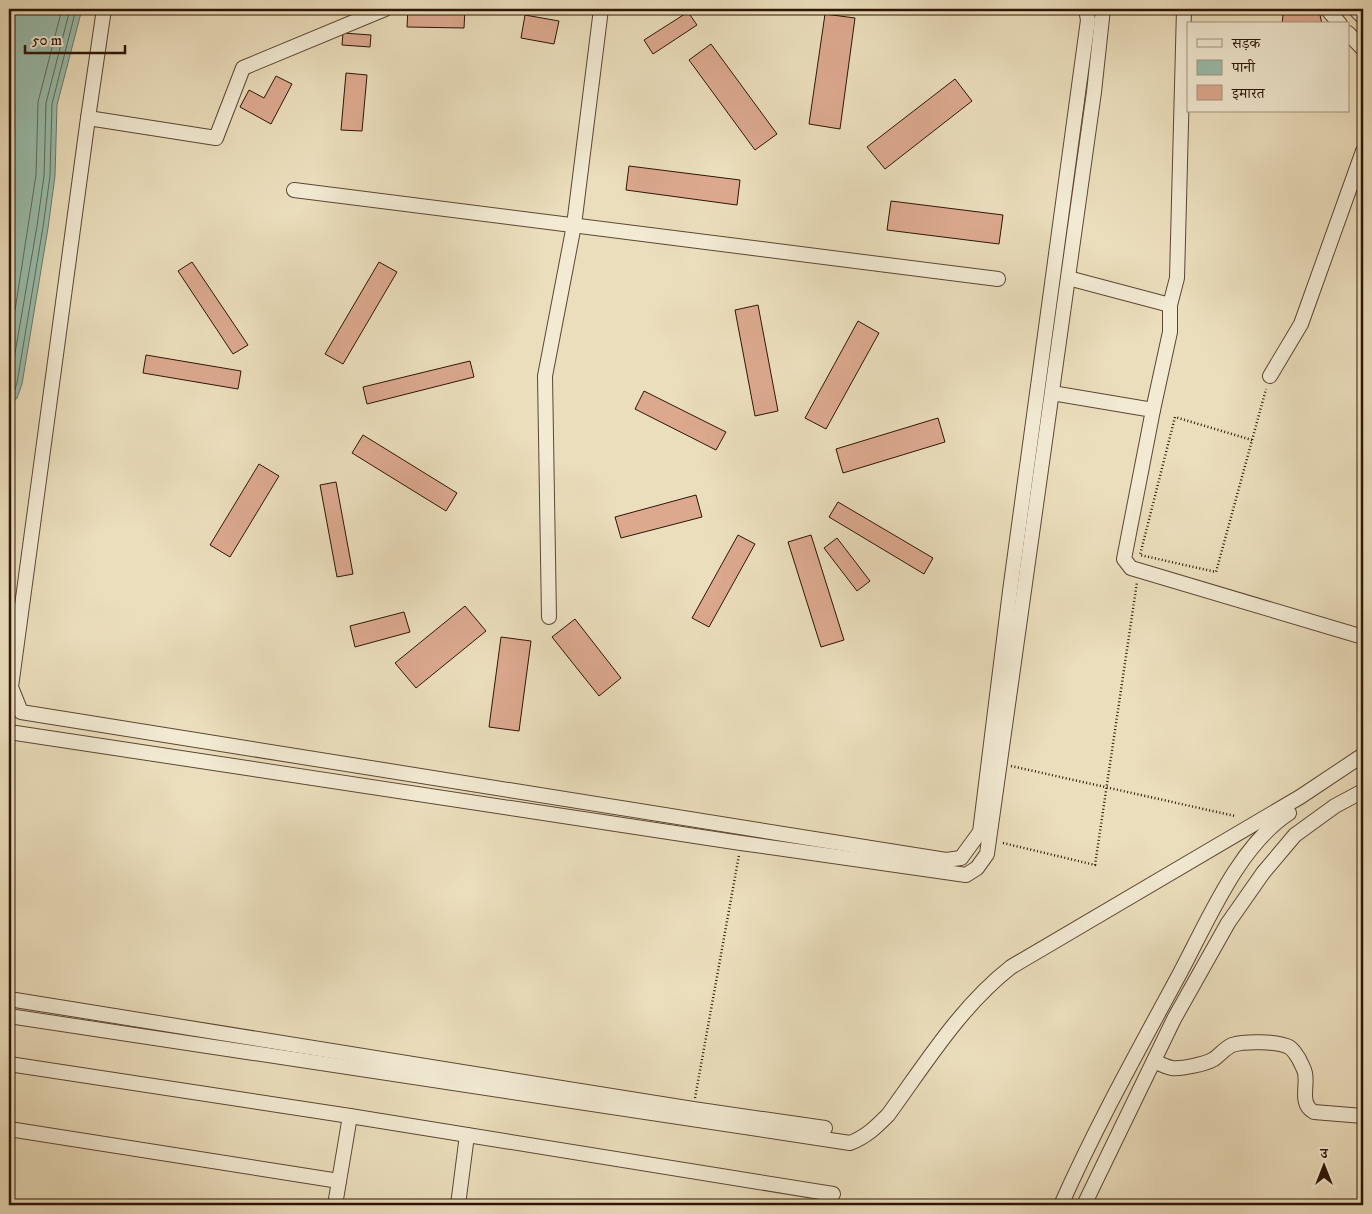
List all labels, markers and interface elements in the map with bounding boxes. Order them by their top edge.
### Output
scale bar [25,22,125,54]
legend [1187,22,1350,112]
text: 50 m [32,31,62,50]
text: सड़क [1231,34,1261,53]
text: पानी [1231,58,1256,77]
text: इमारत [1231,84,1266,103]
north arrow [1300,1142,1350,1192]
text: उ [1319,1145,1328,1163]

